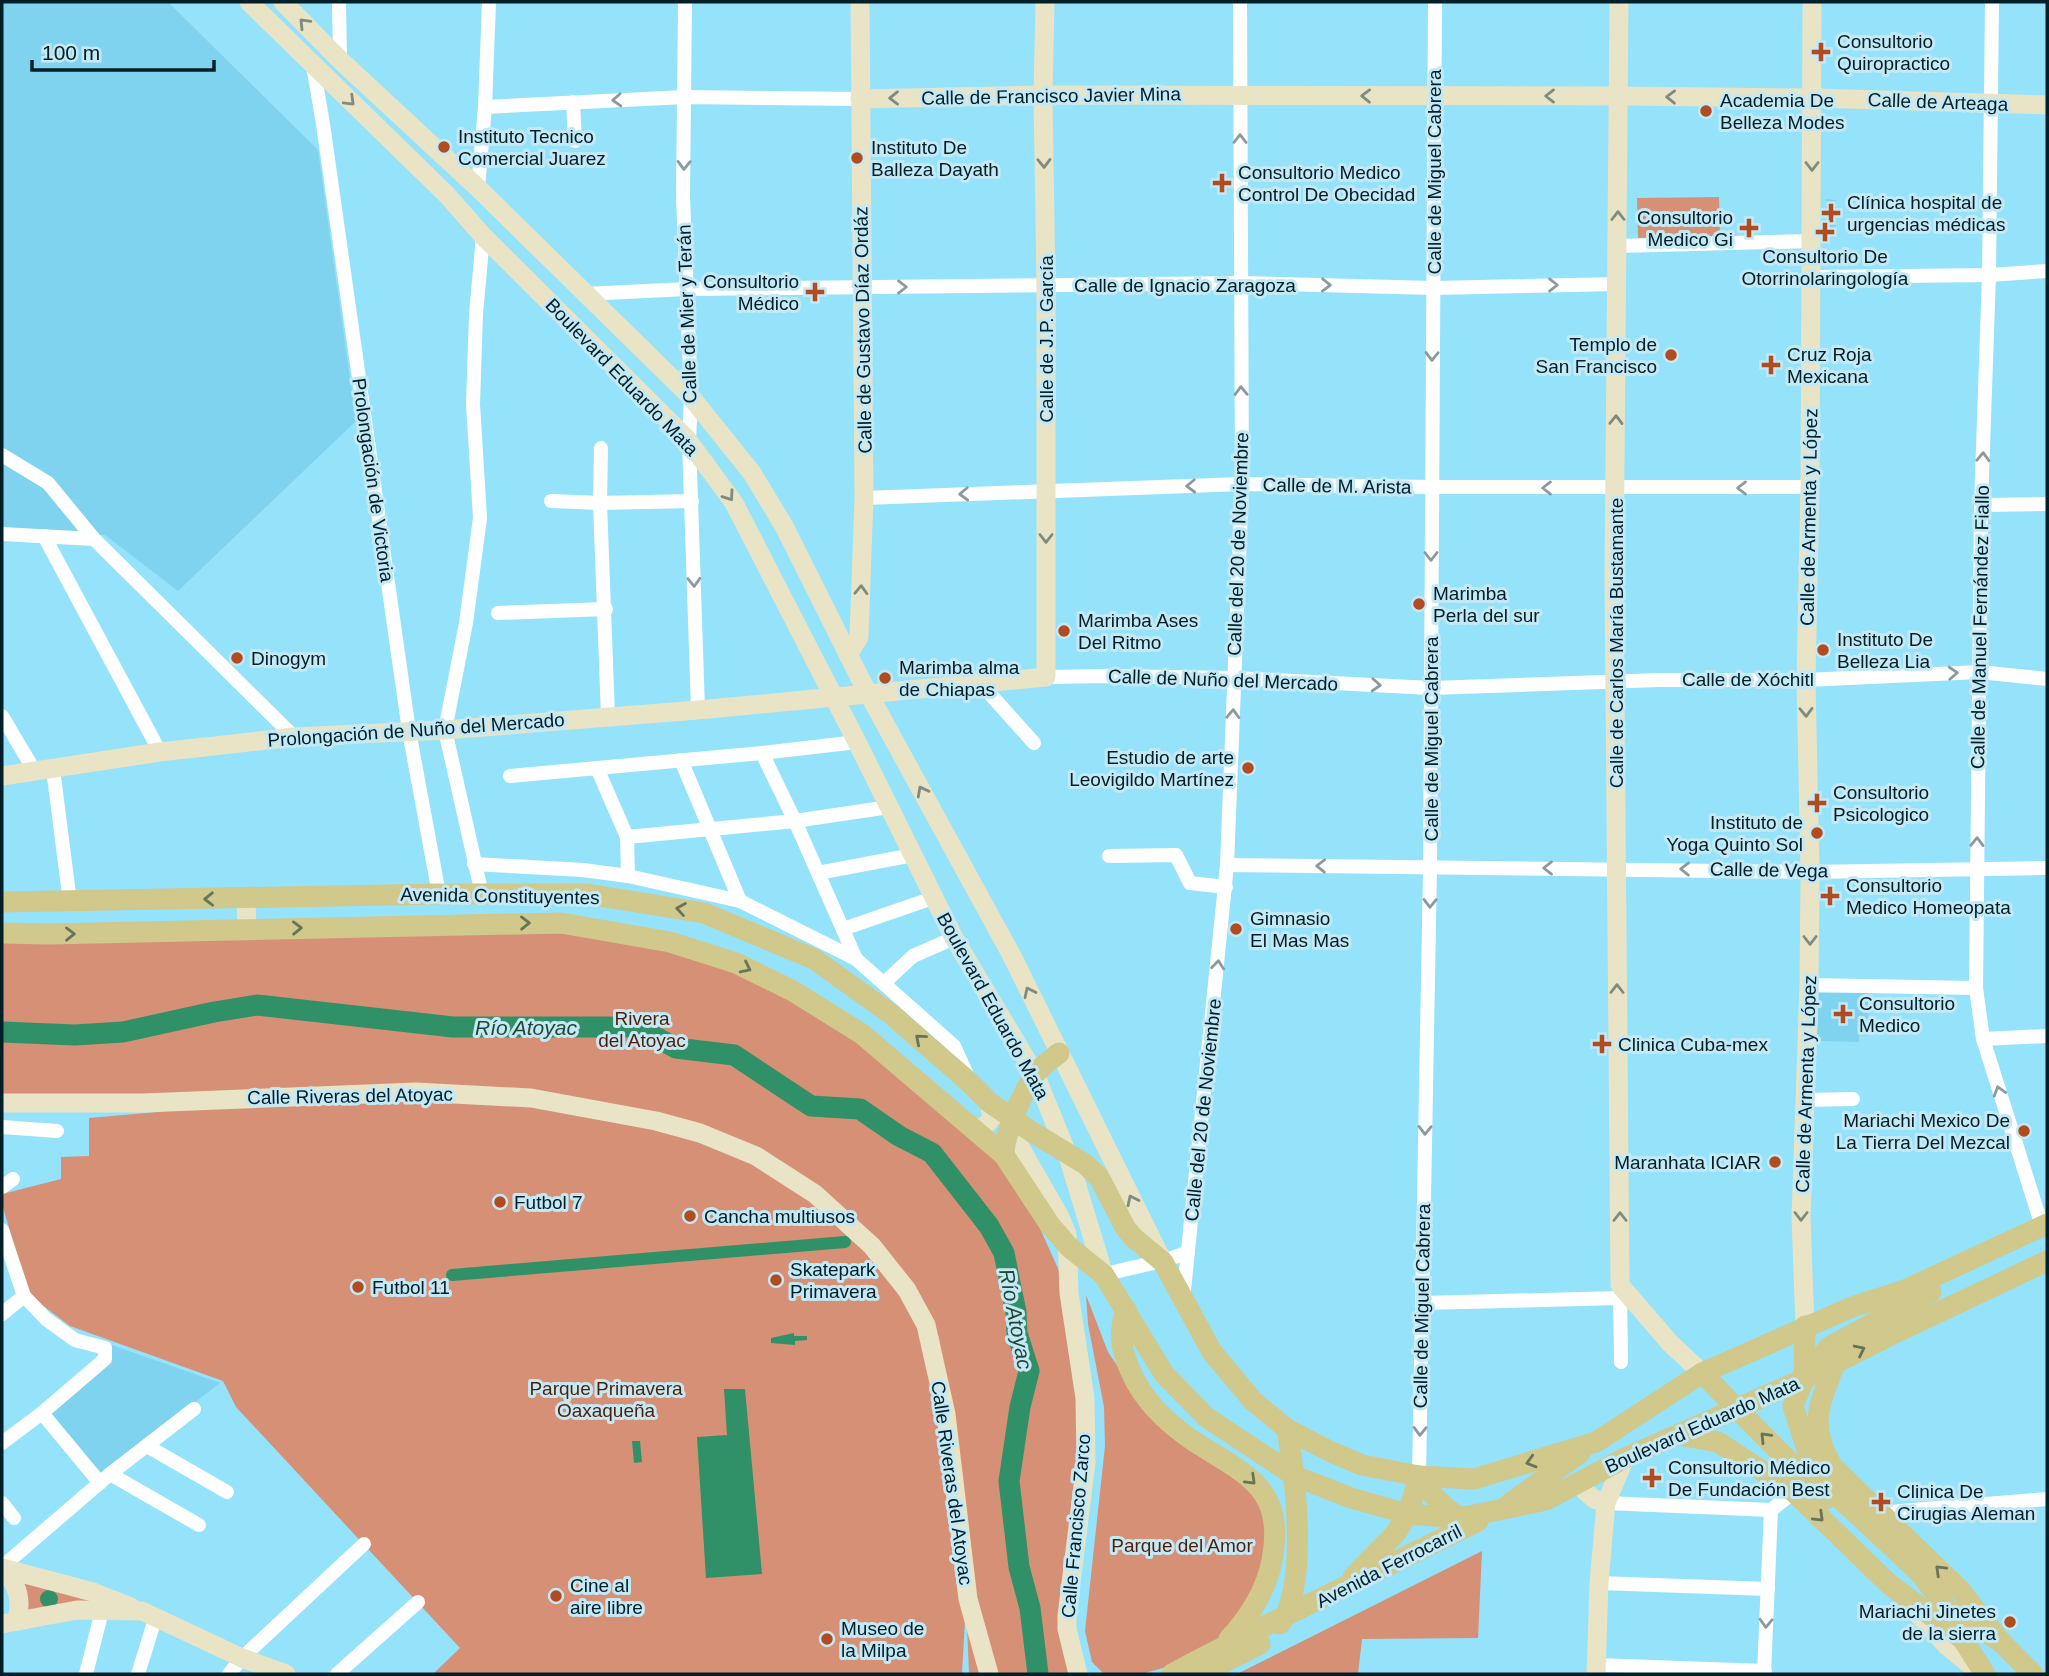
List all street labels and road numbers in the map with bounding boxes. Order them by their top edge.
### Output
street label: Calle de Miguel Cabrera [1424,69,1445,274]
street label: Calle de Francisco Javier Mina [921,83,1181,109]
street label: Calle de Arteaga [1867,89,2009,115]
street label: Calle de Gustavo Díaz Ordáz [850,206,876,454]
street label: Calle de Mier y Terán [673,224,701,404]
street label: Calle de J.P. García [1036,255,1057,423]
street label: Calle de Ignacio Zaragoza [1074,275,1296,296]
street label: Boulevard Eduardo Mata [541,294,703,460]
street label: Prolongación de Victoria [348,377,398,584]
street label: Calle de Armenta y López [1797,408,1821,626]
street label: Calle del 20 de Noviembre [1224,432,1252,656]
street label: Calle de M. Arista [1262,474,1412,498]
street label: Calle de Manuel Fernández Fiallo [1967,485,1993,769]
street label: Calle de Carlos María Bustamante [1606,498,1627,788]
street label: Calle de Miguel Cabrera [1421,636,1442,841]
street label: Calle de Nuño del Mercado [1108,665,1338,695]
street label: Calle de Xóchitl [1682,669,1814,690]
street label: Prolongación de Nuño del Mercado [267,709,565,751]
street label: Calle de Vega [1710,858,1829,882]
street label: Avenida Constituyentes [400,884,600,908]
street label: Boulevard Eduardo Mata [933,909,1053,1103]
street label: Calle de Armenta y López [1792,975,1820,1193]
street label: Calle del 20 de Noviembre [1181,998,1225,1222]
street label: Calle Riveras del Atoyac [247,1084,453,1108]
street label: Calle de Miguel Cabrera [1410,1203,1434,1409]
street label: Boulevard Eduardo Mata [1602,1372,1803,1477]
street label: Calle Riveras del Atoyac [927,1380,977,1586]
street label: Calle Francisco Zarco [1057,1433,1095,1619]
street label: Avenida Ferrocarril [1313,1520,1465,1612]

